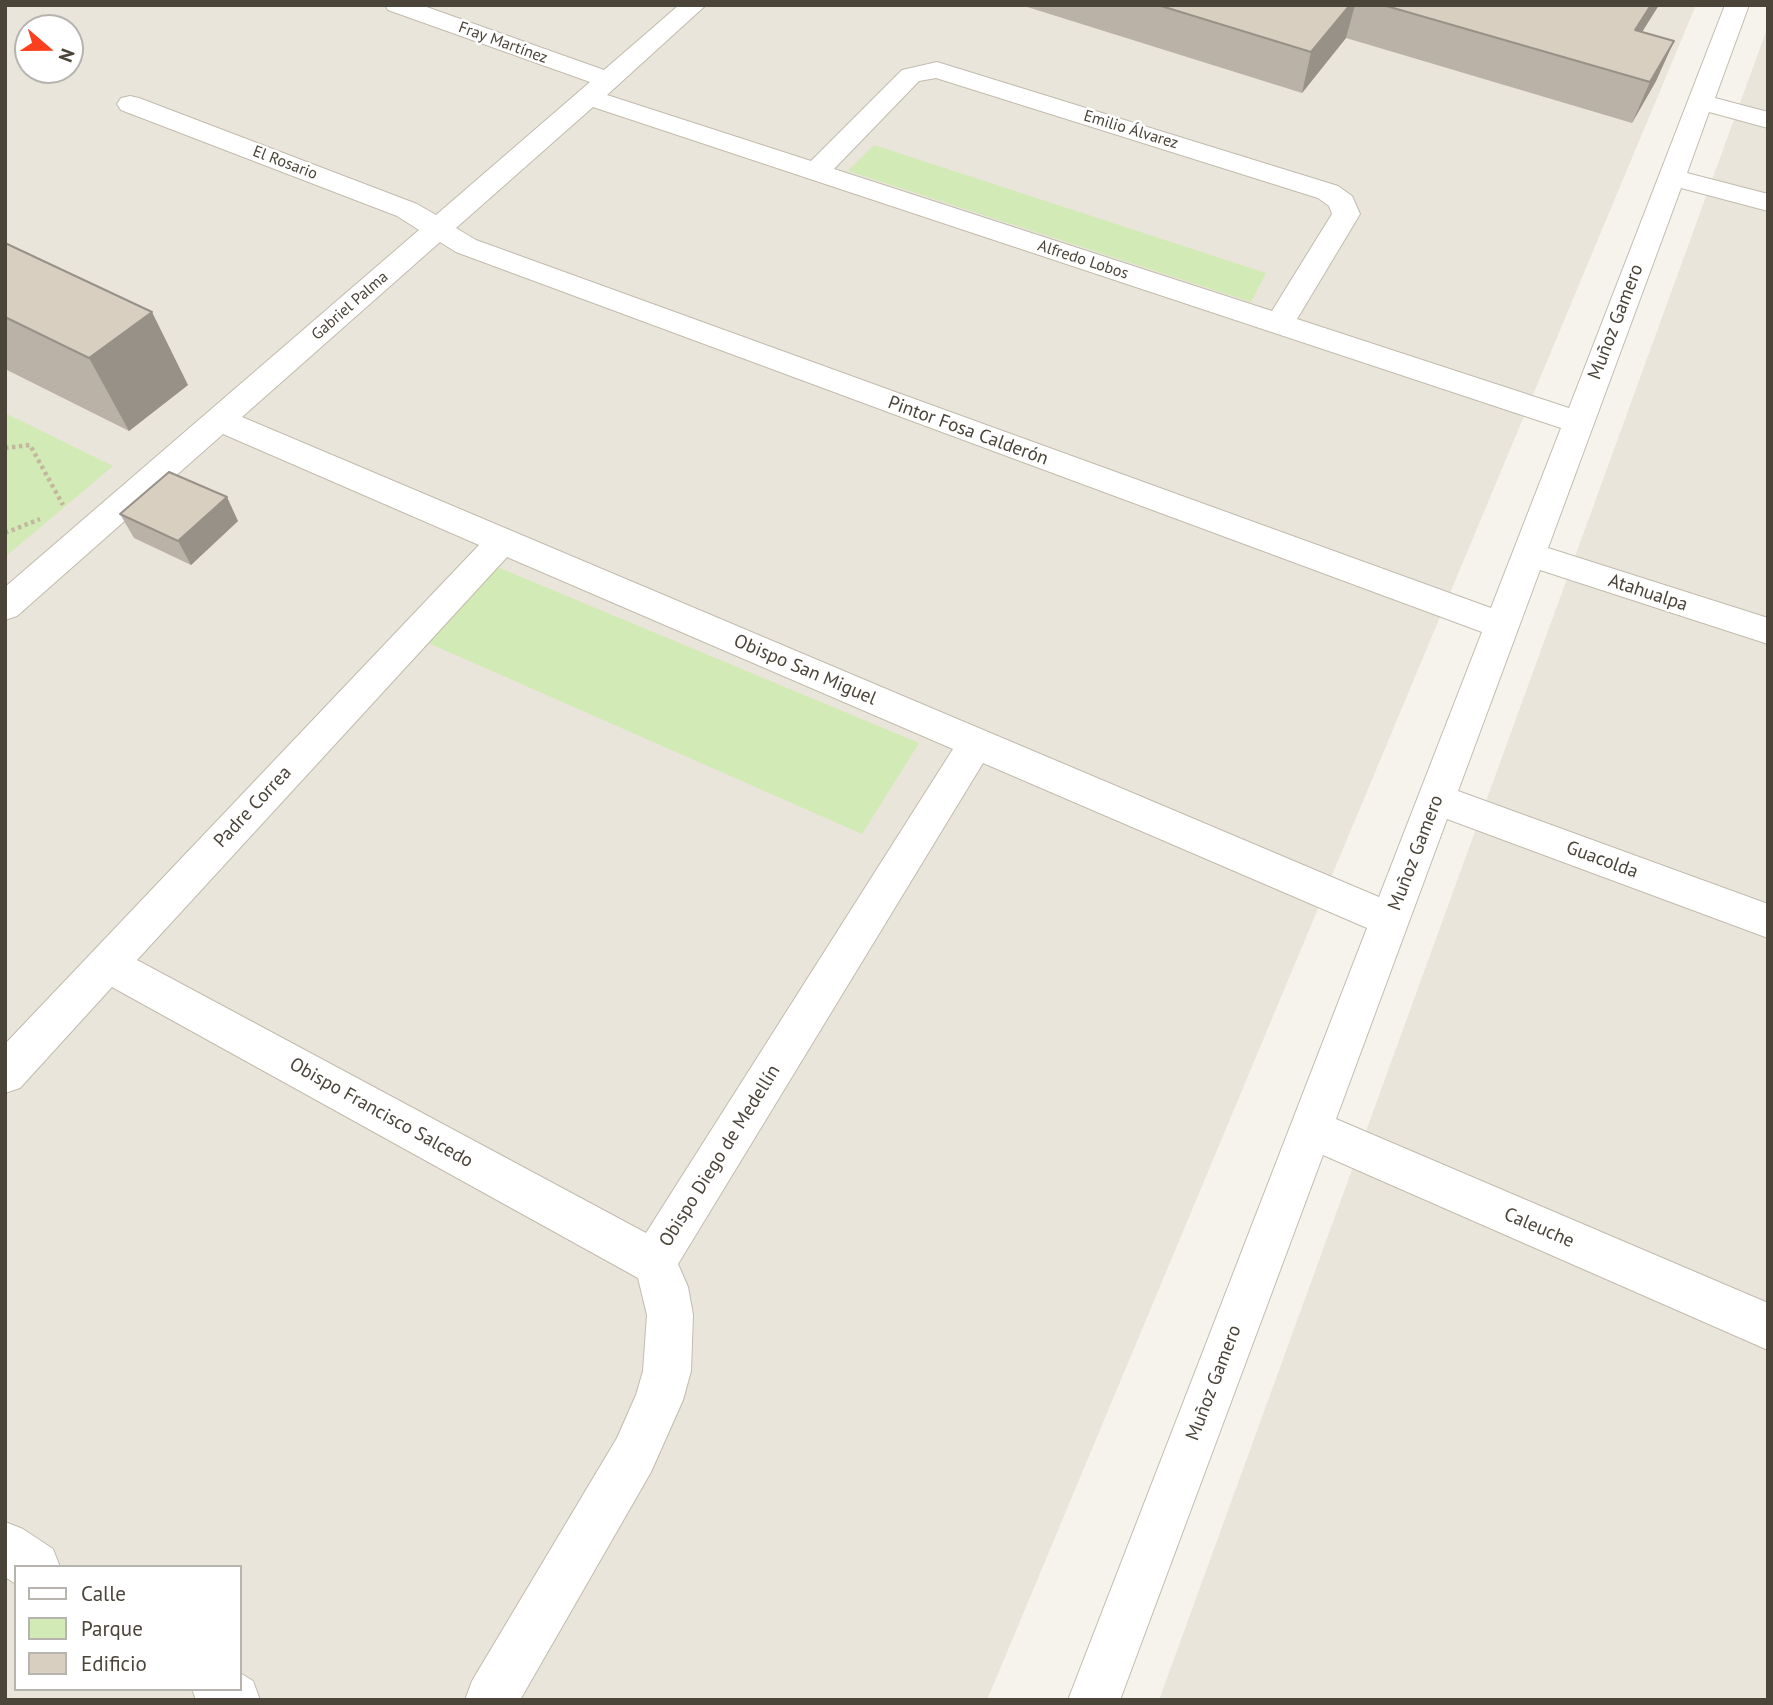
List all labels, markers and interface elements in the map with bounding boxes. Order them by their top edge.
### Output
north arrow [14,14,84,84]
street label: Fray Martínez [456,18,550,68]
text: N [53,46,80,65]
street label: Emilio Álvarez [1081,107,1181,153]
street label: El Rosario [250,142,320,184]
street label: Alfredo Lobos [1035,236,1131,284]
street label: Muñoz Gamero [1584,261,1648,383]
street label: Gabriel Palma [308,268,392,344]
street label: Pintor Fosa Calderón [885,391,1051,471]
street label: Atahualpa [1605,569,1691,617]
street label: Obispo San Miguel [730,630,880,710]
street label: Padre Correa [209,762,297,852]
street label: Muñoz Gamero [1384,792,1448,914]
street label: Guacolda [1563,836,1641,884]
street label: Obispo Francisco Salcedo [285,1053,477,1173]
street label: Obispo Diego de Medellín [655,1061,785,1251]
street label: Caleuche [1500,1203,1578,1253]
street label: Muñoz Gamero [1182,1322,1246,1444]
legend [14,1565,242,1691]
text: Calle [81,1580,126,1607]
text: Parque [81,1615,143,1642]
text: Edificio [81,1650,147,1677]

